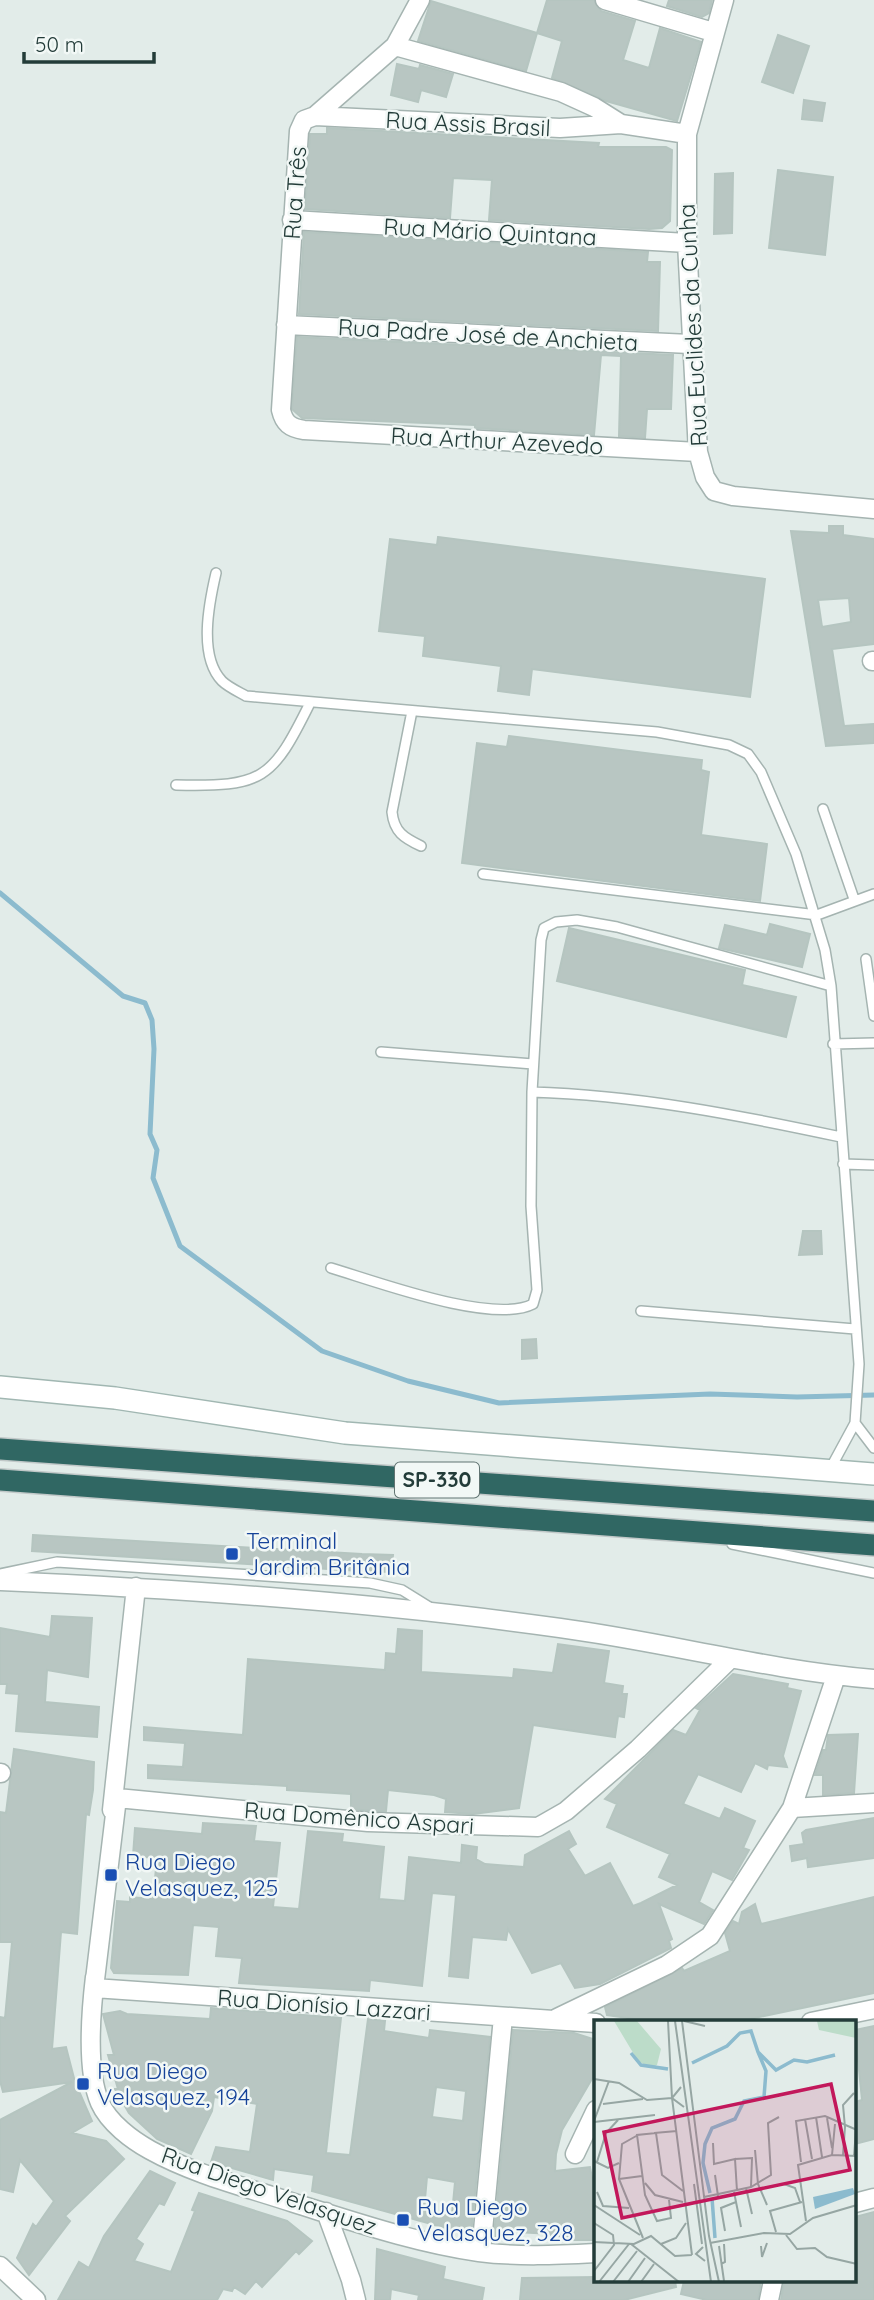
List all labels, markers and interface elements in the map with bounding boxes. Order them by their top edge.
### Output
scale bar [24,21,154,65]
text: 50 m [35,31,84,57]
street label: Rua Assis Brasil [385,105,551,142]
street label: Rua Três [277,145,312,240]
street label: Rua Euclides da Cunha [672,203,713,447]
street label: Rua Mário Quintana [383,211,597,252]
street label: Rua Padre José de Anchieta [337,312,639,357]
street label: Rua Arthur Azevedo [390,420,604,461]
road number: SP-330 [395,1462,479,1498]
place label: Terminal Jardim Britânia [246,1526,410,1581]
marker: Terminal Jardim Britânia [224,1546,240,1562]
street label: Rua Domênico Aspari [243,1795,475,1840]
place label: Rua Diego Velasquez, 125 [125,1847,278,1902]
marker: Rua Diego Velasquez, 125 [103,1867,119,1883]
street label: Rua Dionísio Lazzari [216,1983,432,2026]
inset map [594,2020,856,2282]
place label: Rua Diego Velasquez, 194 [97,2056,250,2111]
marker: Rua Diego Velasquez, 194 [75,2076,91,2092]
street label: Rua Diego Velasquez [158,2140,381,2241]
place label: Rua Diego Velasquez, 328 [417,2192,574,2247]
marker: Rua Diego Velasquez, 328 [395,2212,411,2228]

